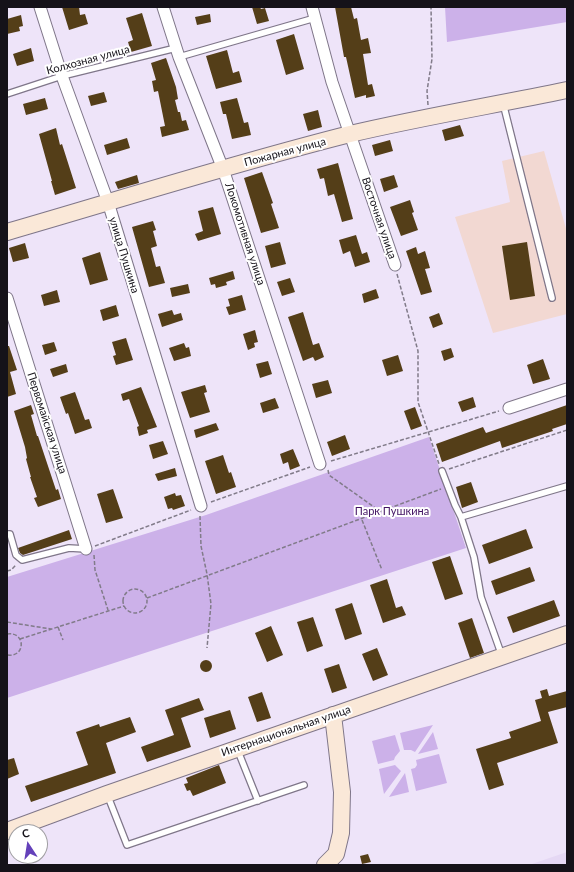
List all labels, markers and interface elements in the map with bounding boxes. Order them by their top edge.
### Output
street label: Колхозная улица [45,43,131,77]
street label: Пожарная улица [243,135,327,169]
street label: Восточная улица [359,175,399,261]
street label: Локомотивная улица [222,181,268,287]
street label: улица Пушкина [106,215,142,295]
street label: Первомайская улица [24,371,70,475]
park label: Парк Пушкина [355,504,429,518]
street label: Интернациональная улица [220,703,352,759]
north arrow [8,824,48,864]
text: С [21,826,31,840]

